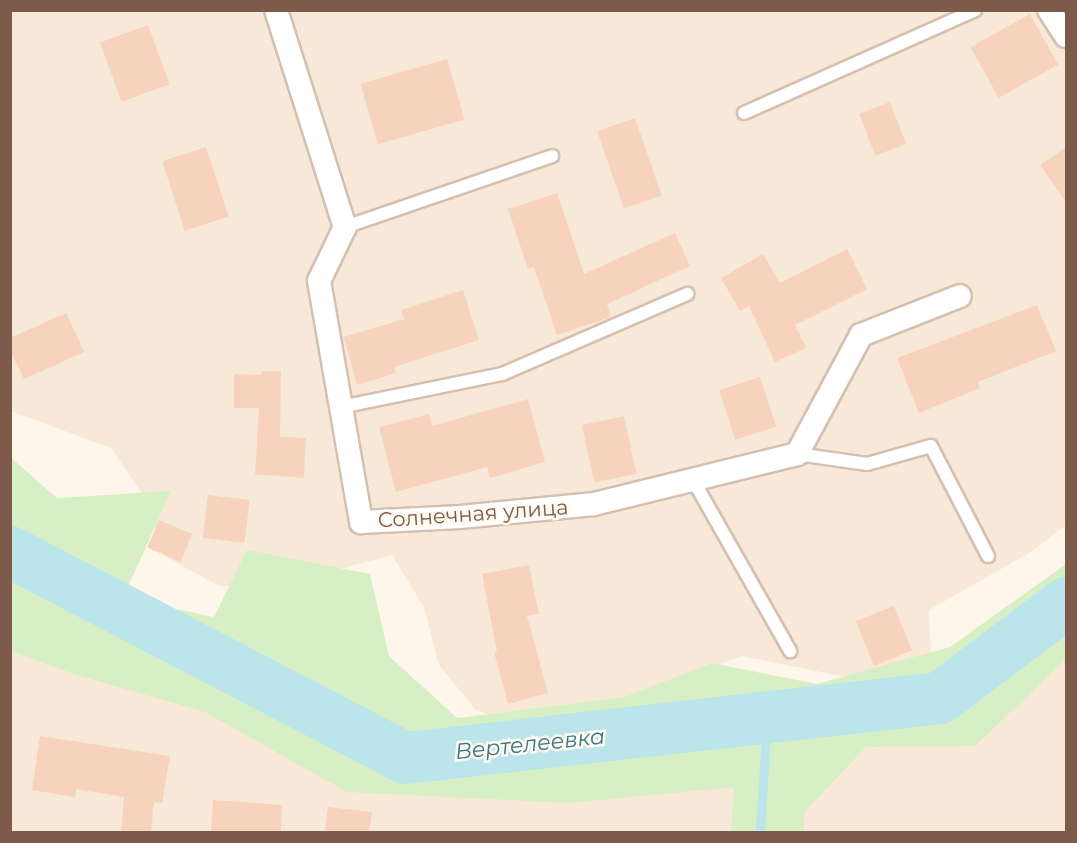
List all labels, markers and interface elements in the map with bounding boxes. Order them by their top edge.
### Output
street label: Солнечная улица [377,495,569,533]
water label: Вертелеевка [454,723,606,765]

